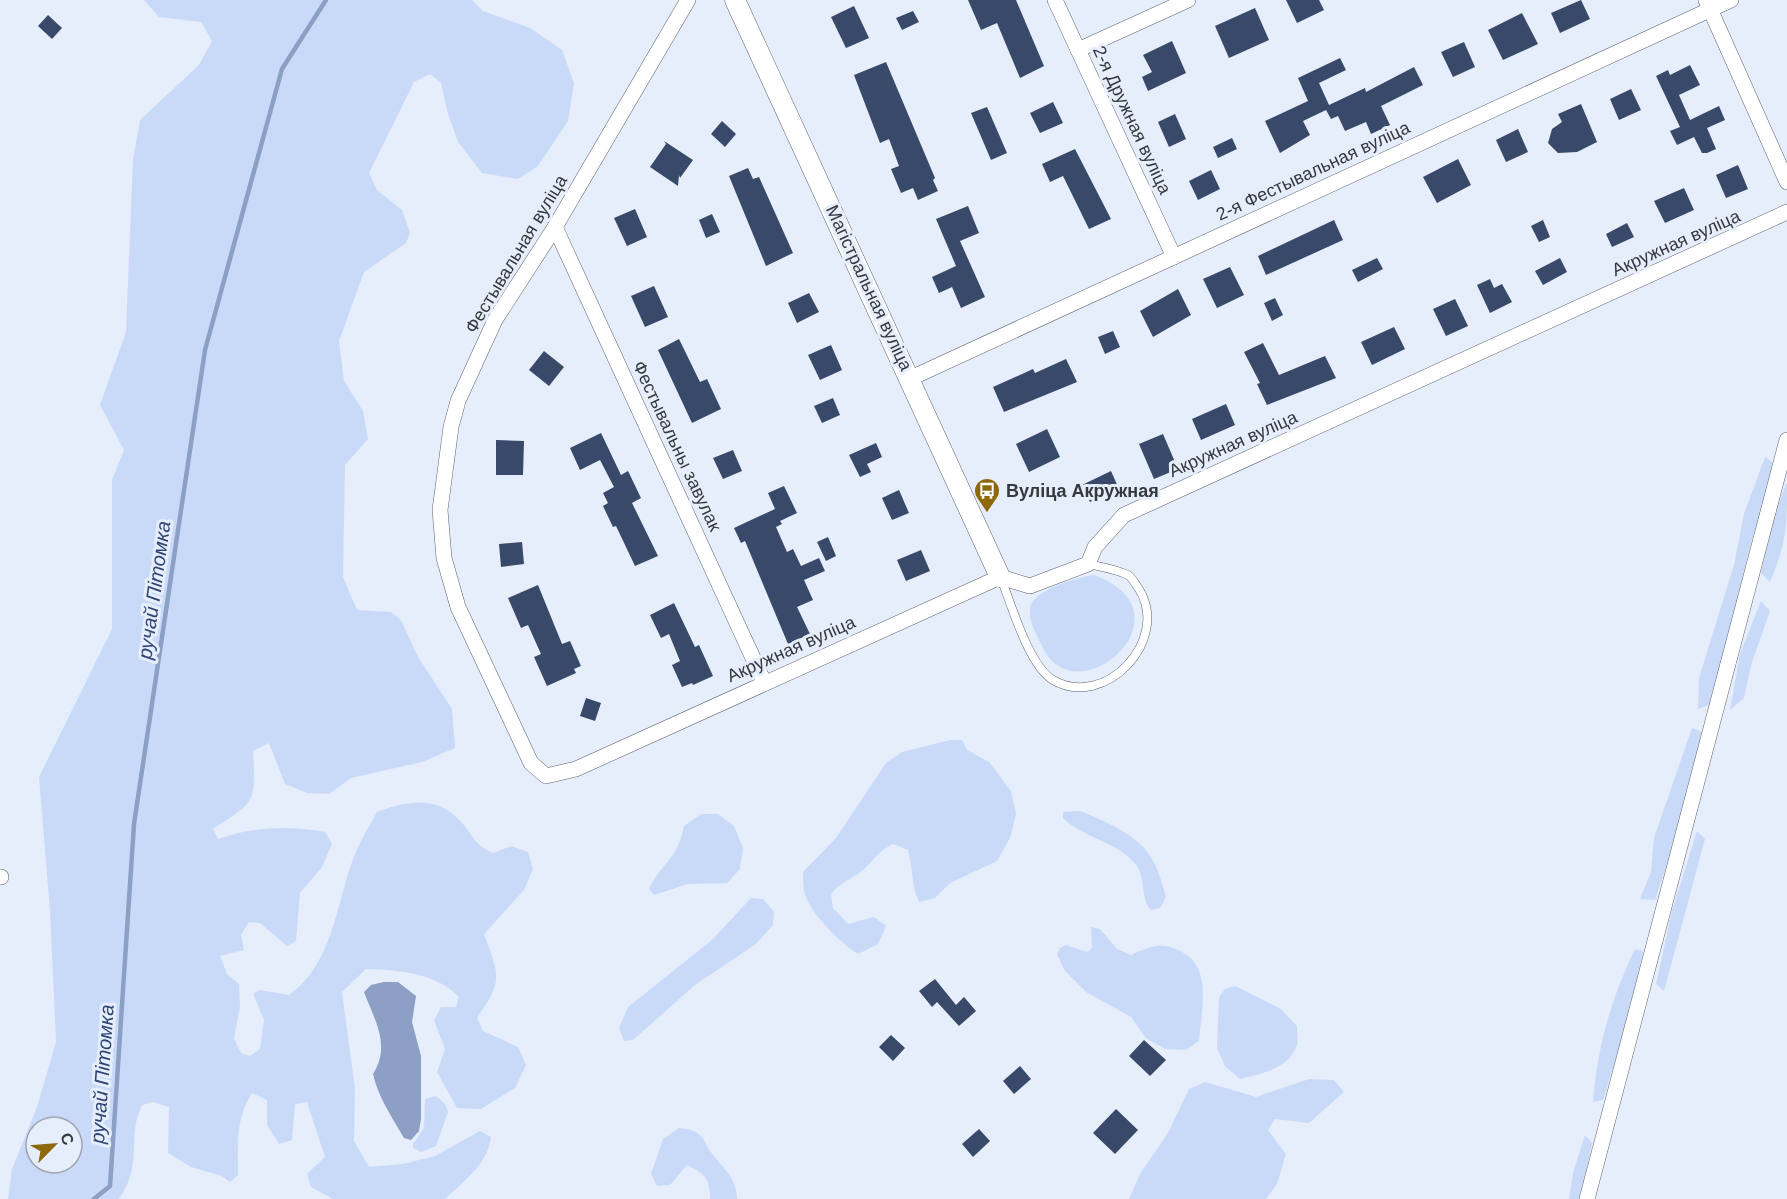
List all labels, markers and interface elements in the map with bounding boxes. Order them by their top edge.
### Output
street label: 2-я Дружная вуліца [1089,43,1176,198]
street label: 2-я Фестывальная вуліца [1213,117,1414,225]
street label: Фестывальная вуліца [461,171,572,336]
street label: Магістральная вуліца [822,202,917,375]
street label: Акружная вуліца [1609,205,1744,280]
street label: Фестывальны завулак [629,358,725,534]
street label: Акружная вуліца [1166,406,1301,481]
bus stop icon: Вуліца Акружная [972,476,1002,514]
place label: Вуліца Акружная [1006,481,1159,501]
water label: ручай Пітомка [133,519,175,662]
street label: Акружная вуліца [724,611,859,686]
water label: ручай Пітомка [86,1004,118,1145]
north arrow [24,1115,84,1175]
text: С [57,1130,77,1148]

